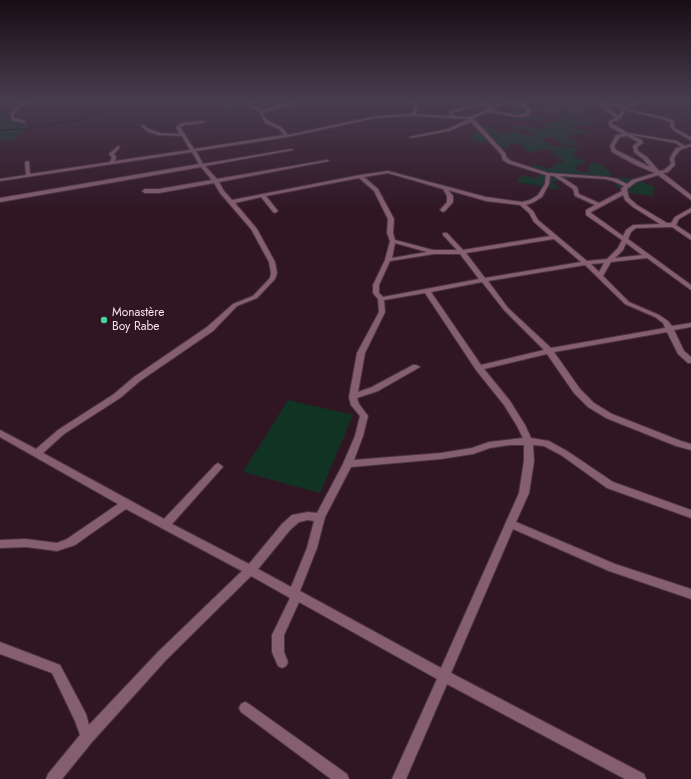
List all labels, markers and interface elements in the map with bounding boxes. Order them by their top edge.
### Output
place label: Monastère Boy Rabe [112,306,164,334]
marker: Monastère Boy Rabe [99,315,109,325]

